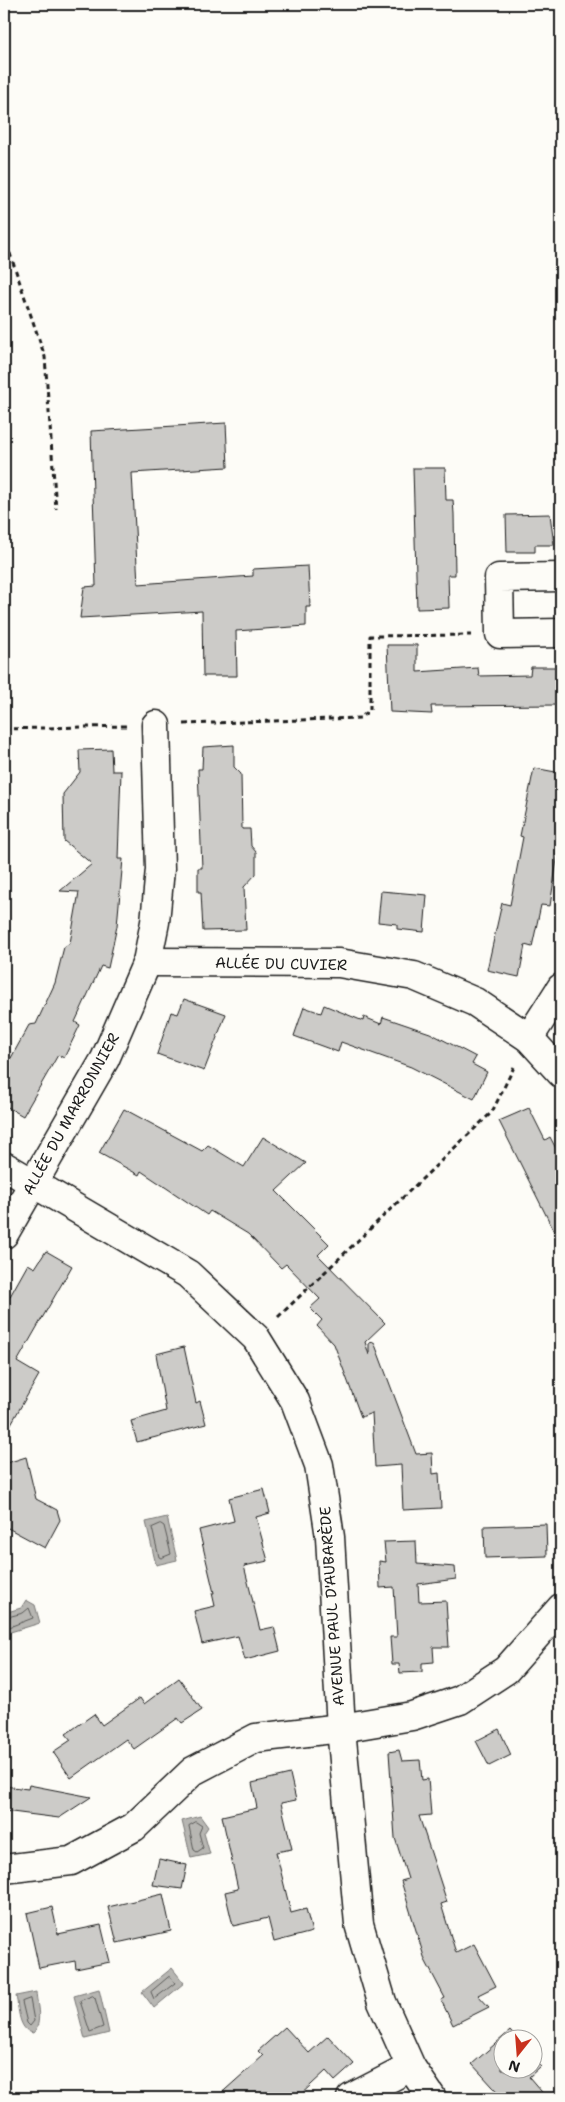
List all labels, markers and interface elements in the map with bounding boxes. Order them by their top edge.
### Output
street label: ALLÉE DU CUVIER [215,952,347,975]
street label: ALLÉE DU MARRONNIER [17,1029,124,1199]
street label: AVENUE PAUL D'AUBARÈDE [314,1506,349,1707]
north arrow [492,2030,542,2080]
text: N [506,2056,522,2077]

